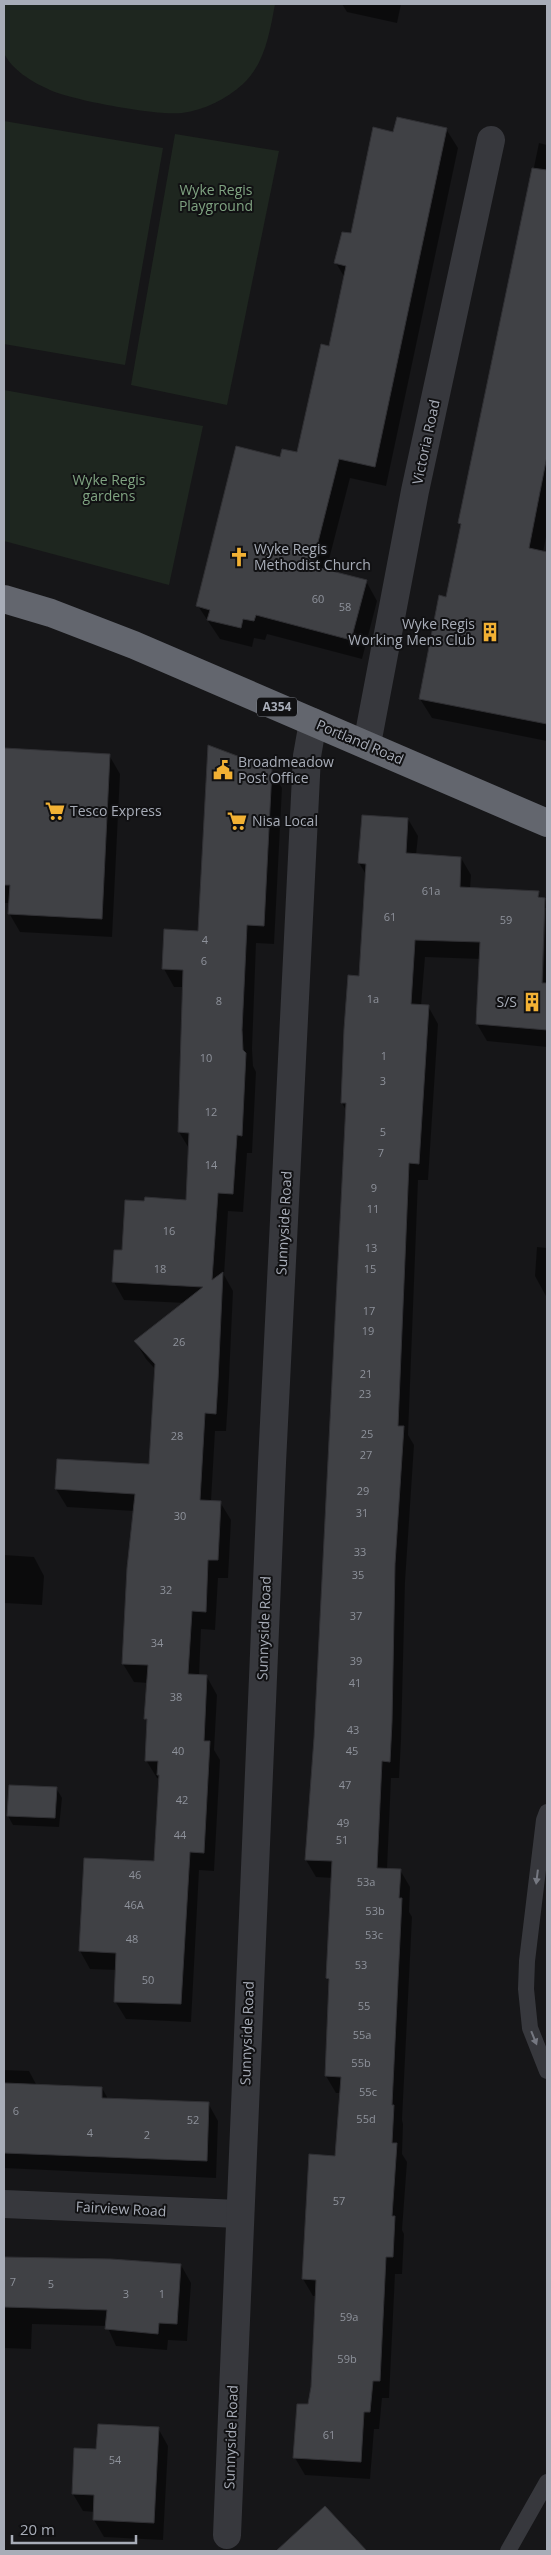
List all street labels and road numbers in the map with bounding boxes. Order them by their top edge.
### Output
street label: Victoria Road [407,398,444,486]
road number: A354 [257,698,297,716]
street label: Portland Road [314,715,407,768]
street label: Sunnyside Road [271,1170,296,1275]
street label: Sunnyside Road [252,1576,275,1680]
street label: Sunnyside Road [235,1981,258,2085]
street label: Fairview Road [75,2197,167,2220]
street label: Sunnyside Road [219,2385,242,2489]

